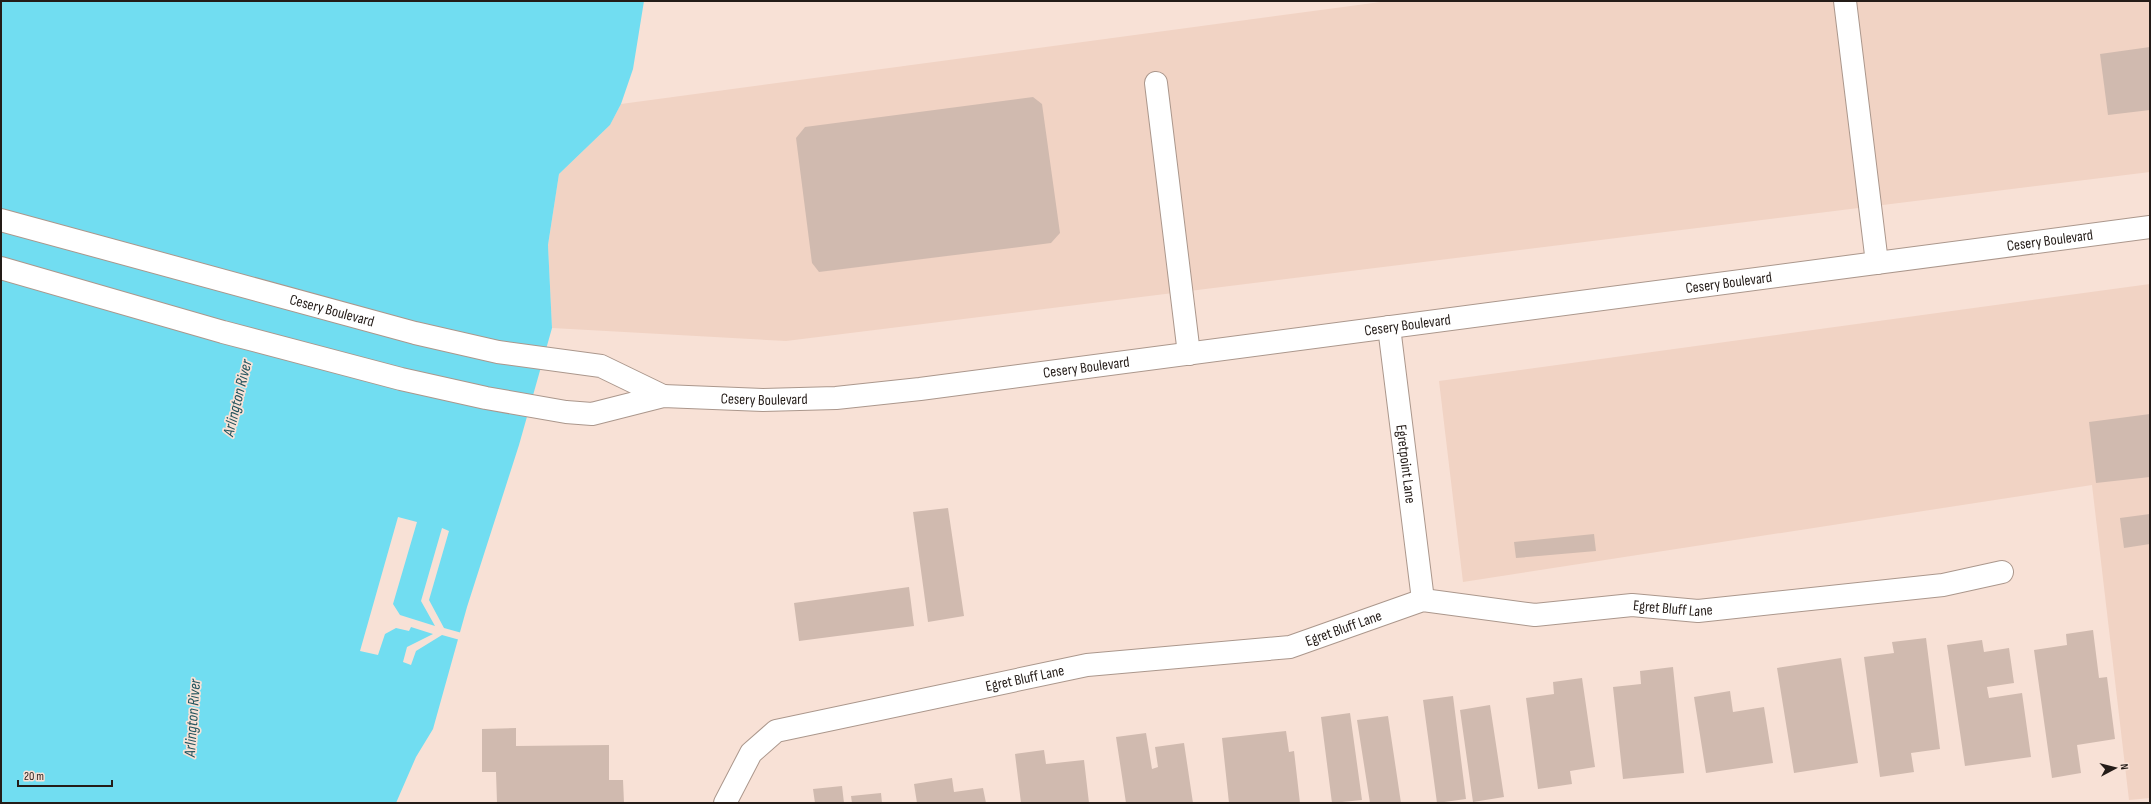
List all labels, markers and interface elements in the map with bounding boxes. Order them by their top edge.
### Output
street label: Cesery Boulevard [2006,225,2094,255]
street label: Cesery Boulevard [1684,267,1773,298]
street label: Cesery Boulevard [287,290,376,331]
street label: Cesery Boulevard [1363,310,1452,340]
street label: Cesery Boulevard [1042,352,1131,382]
water label: Arlington River [219,357,257,439]
street label: Cesery Boulevard [720,389,808,410]
street label: Egretpoint Lane [1392,423,1420,505]
street label: Egret Bluff Lane [1632,596,1714,621]
street label: Egret Bluff Lane [1303,606,1384,650]
street label: Egret Bluff Lane [984,661,1066,696]
water label: Arlington River [181,678,205,759]
north arrow [2095,748,2135,788]
scale bar [18,762,112,788]
text: N [2118,763,2131,771]
text: 20 m [24,769,44,784]

